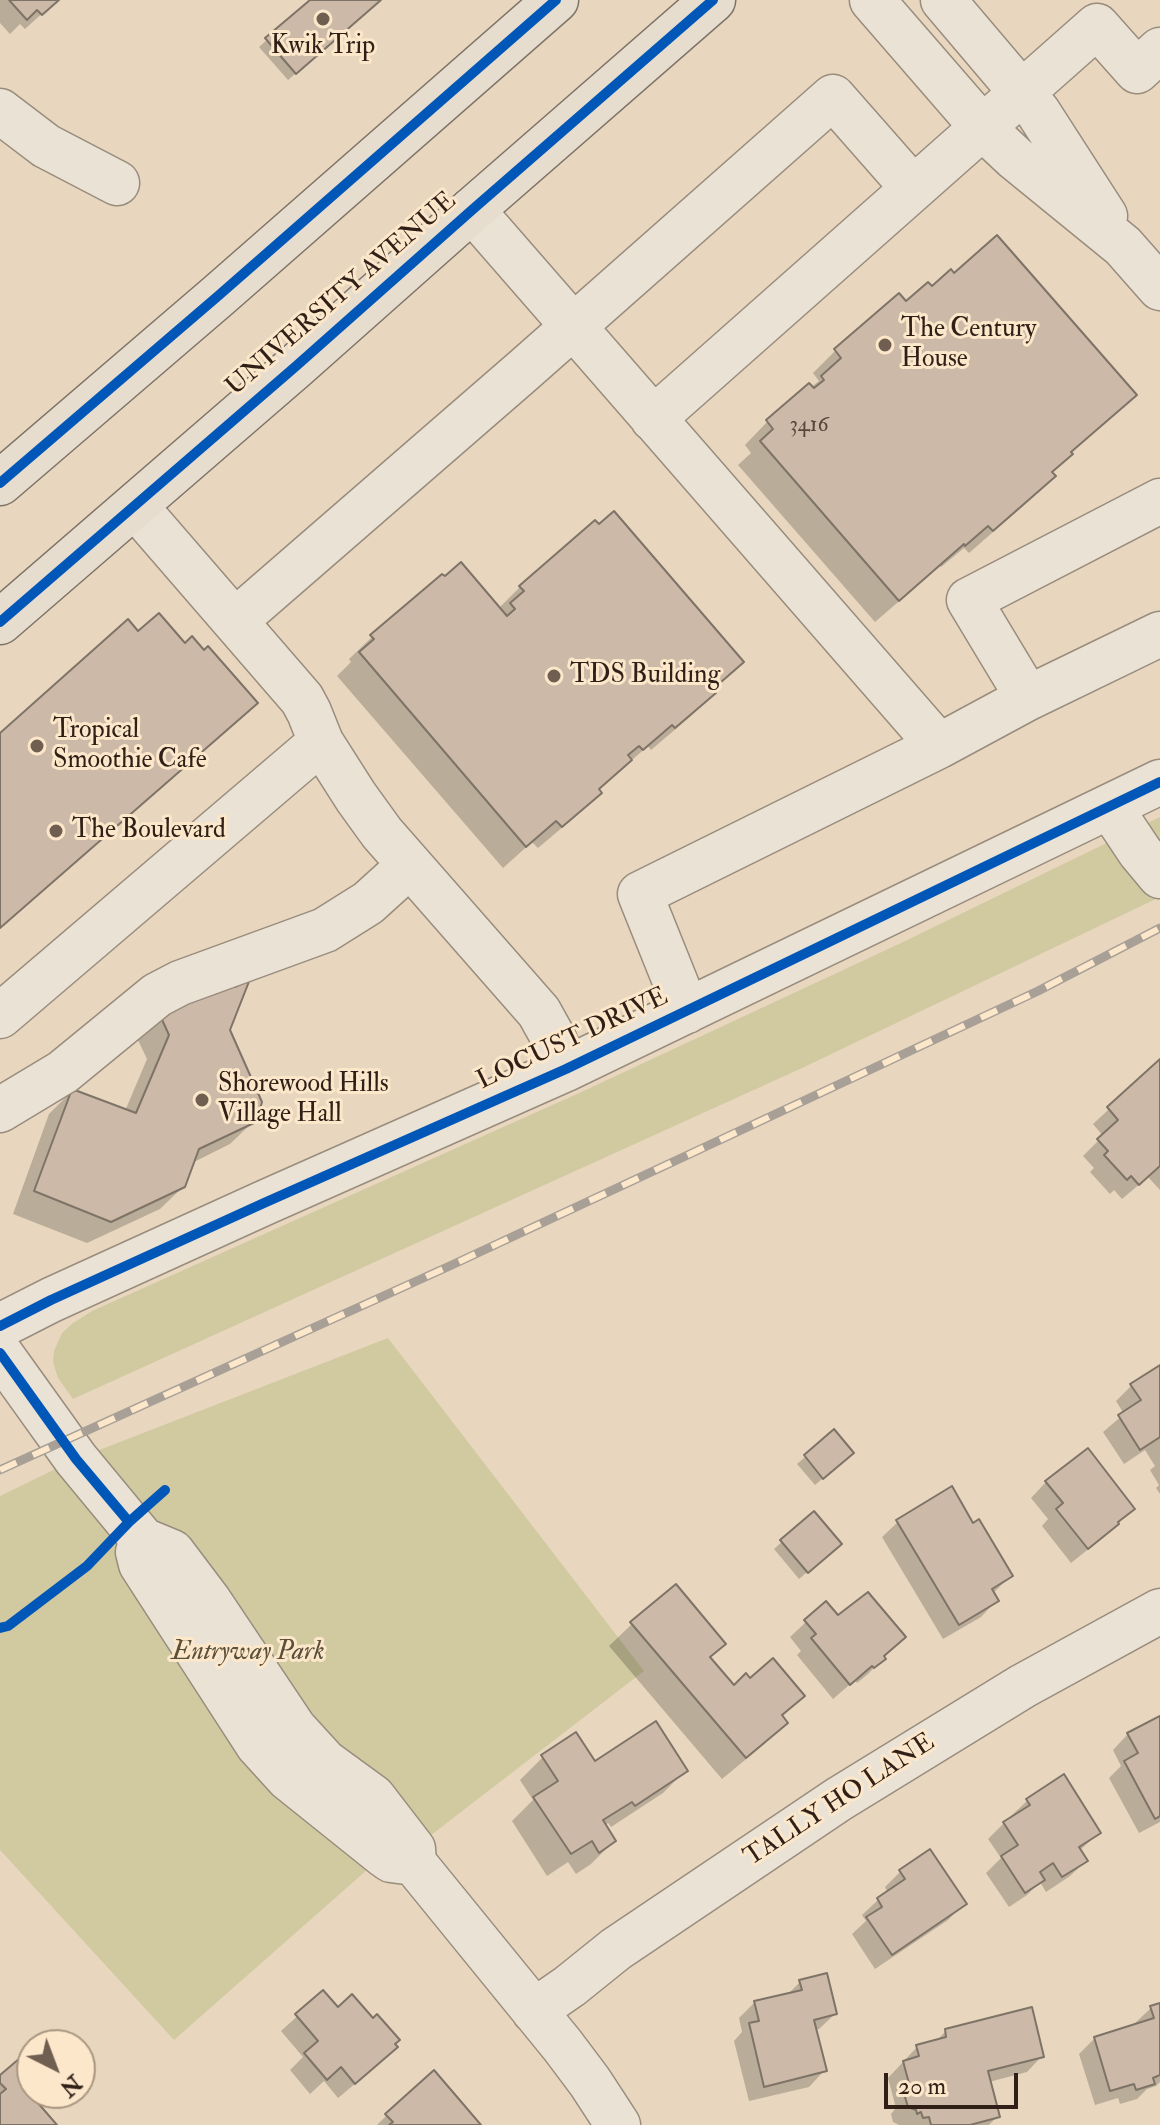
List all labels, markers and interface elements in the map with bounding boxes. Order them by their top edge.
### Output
marker: Kwik Trip [314,10,332,28]
place label: Kwik Trip [271,31,375,63]
street label: UNIVERSITY AVENUE [220,186,464,404]
place label: The Century House [901,314,1036,376]
marker: The Century House [876,336,894,354]
house number: 3416 [789,413,829,439]
place label: TDS Building [570,660,720,692]
marker: TDS Building [545,667,563,685]
place label: Tropical Smoothie Cafe [53,715,207,776]
marker: Tropical Smoothie Cafe [28,737,46,755]
place label: The Boulevard [72,815,226,847]
marker: The Boulevard [47,822,65,840]
street label: LOCUST DRIVE [473,982,673,1098]
place label: Shorewood Hills Village Hall [218,1069,389,1130]
marker: Shorewood Hills Village Hall [193,1091,211,1109]
park label: Entryway Park [172,1637,324,1669]
street label: TALLY HO LANE [739,1728,941,1874]
north arrow [16,2029,96,2109]
scale bar [888,2057,1022,2107]
text: N [54,2068,87,2102]
text: 20 m [898,2071,946,2102]

